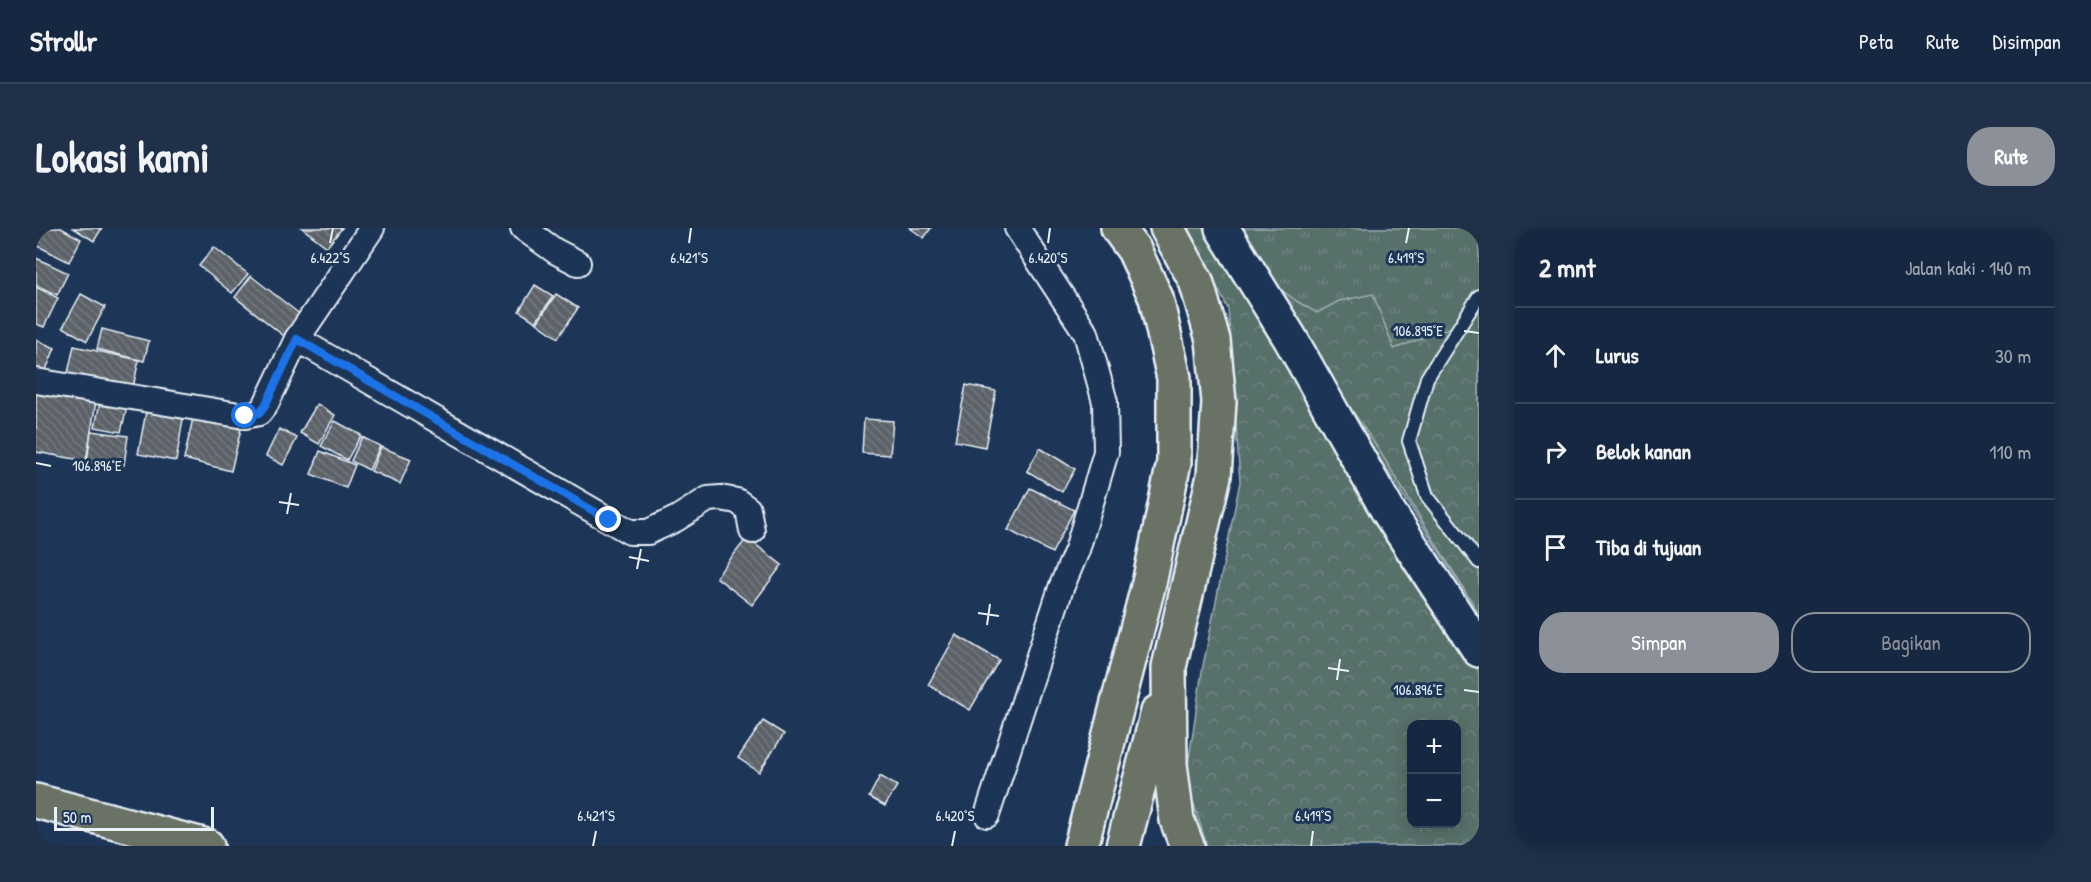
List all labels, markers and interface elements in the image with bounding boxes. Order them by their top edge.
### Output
text: Strollr [30,22,97,60]
text: Peta [1859,27,1893,56]
text: Rute [1926,27,1960,56]
text: Disimpan [1993,27,2061,56]
button: Rute [1967,127,2055,186]
text: Lokasi kami [36,128,210,185]
text: 6.422°S [310,247,350,268]
text: 6.421°S [670,247,708,268]
text: 6.420°S [1029,247,1068,268]
text: 6.419°S [1388,247,1424,268]
text: 2 mnt [1539,250,1596,285]
text: Jalan kaki · 140 m [1905,254,2031,281]
text: 106.895°E [1393,320,1443,341]
icon: ahead [1539,339,1572,372]
text: Lurus [1596,340,1639,370]
text: 30 m [1995,342,2031,369]
route start [231,402,257,428]
icon: right [1539,435,1572,468]
text: Belok kanan [1596,436,1691,466]
text: 110 m [1989,438,2031,465]
text: 106.896°E [72,455,122,476]
route end [595,506,621,532]
icon: arrive [1539,531,1572,564]
text: Tiba di tujuan [1596,532,1701,562]
button: Simpan [1539,612,1779,673]
button: Bagikan [1791,612,2031,673]
text: 106.896°E [1393,679,1443,700]
map controls [1407,720,1461,828]
button: + [1407,720,1461,774]
button: − [1407,774,1461,828]
scale bar [54,804,214,832]
text: 6.421°S [577,805,615,826]
text: 6.420°S [936,805,975,826]
text: 6.419°S [1295,805,1331,826]
text: 50 m [63,806,92,828]

